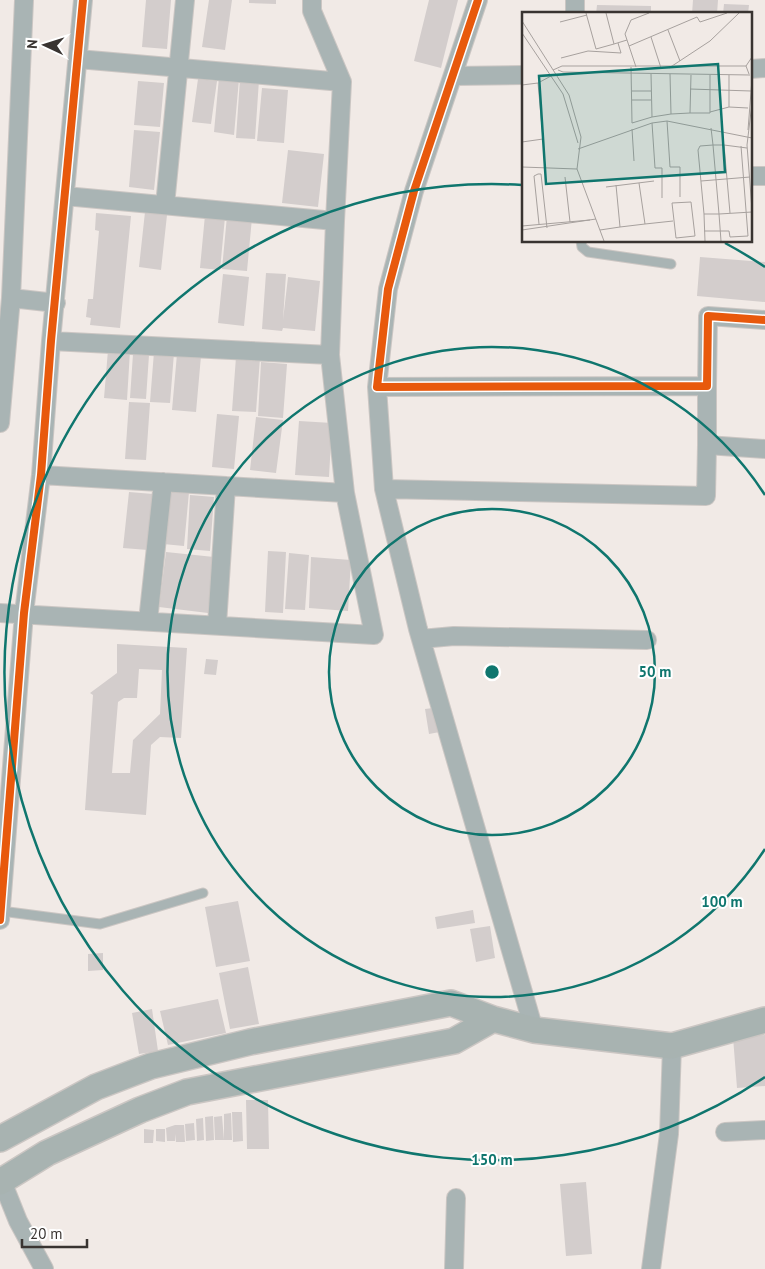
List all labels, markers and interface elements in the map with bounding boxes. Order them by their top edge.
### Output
inset map [522,12,752,242]
north arrow [20,20,70,70]
text: N [23,39,41,49]
text: 50 m [639,662,671,681]
centre of rings [483,663,501,681]
text: 100 m [701,892,743,911]
text: 150 m [471,1150,513,1169]
scale bar [22,1216,88,1248]
text: 20 m [30,1224,63,1243]

